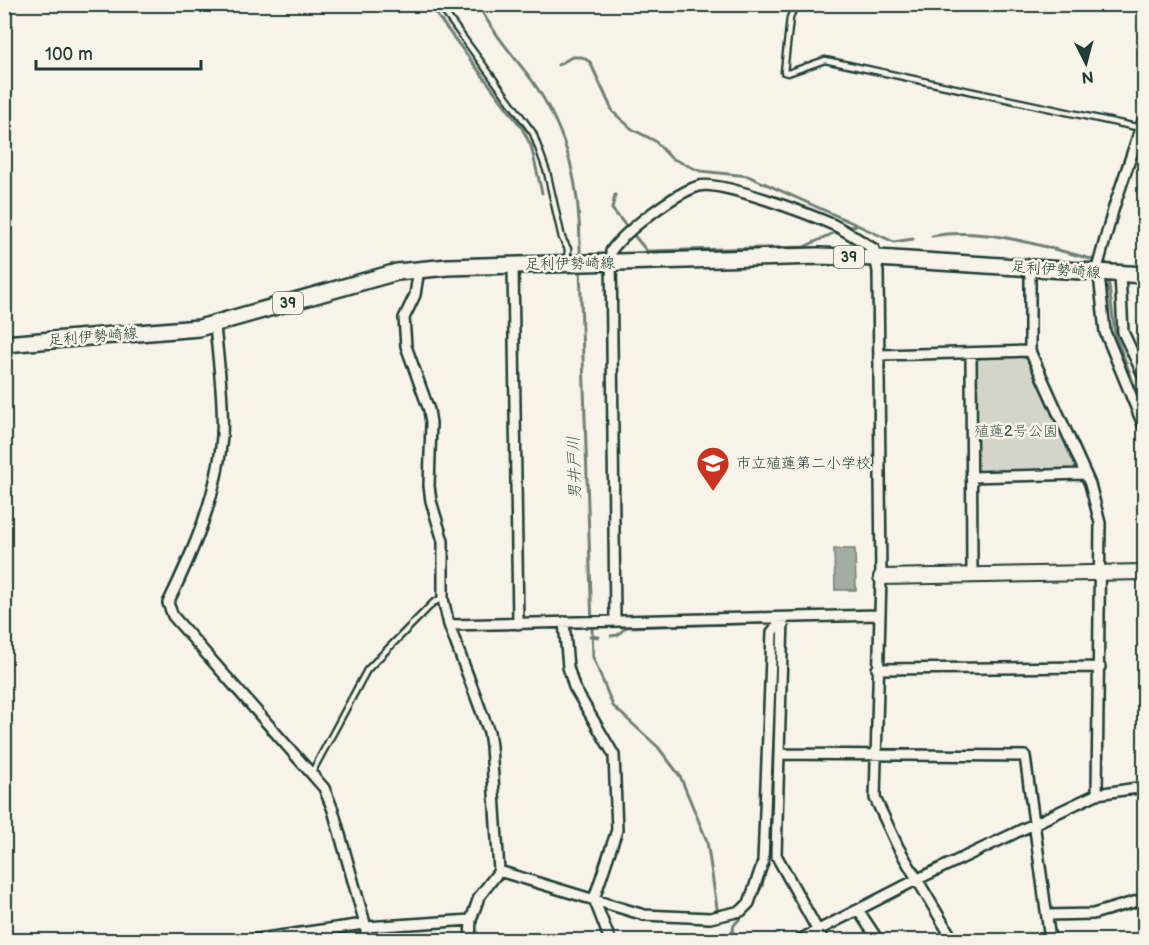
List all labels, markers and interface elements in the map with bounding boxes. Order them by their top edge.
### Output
scale bar [36,33,201,71]
north arrow [1056,33,1116,93]
text: 100 m [45,44,93,65]
text: N [1080,66,1094,87]
road number: 39 [834,246,864,268]
street label: 足利伊勢崎線 [525,254,615,274]
street label: 足利伊勢崎線 [1010,257,1102,283]
road number: 39 [273,292,303,314]
street label: 足利伊勢崎線 [47,324,139,350]
park label: 殖蓮2号公園 [974,422,1058,441]
water label: 男井戸川 [564,436,586,500]
school or university icon: 市立殖蓮第二小学校 [695,445,731,492]
place label: 市立殖蓮第二小学校 [736,454,871,473]

